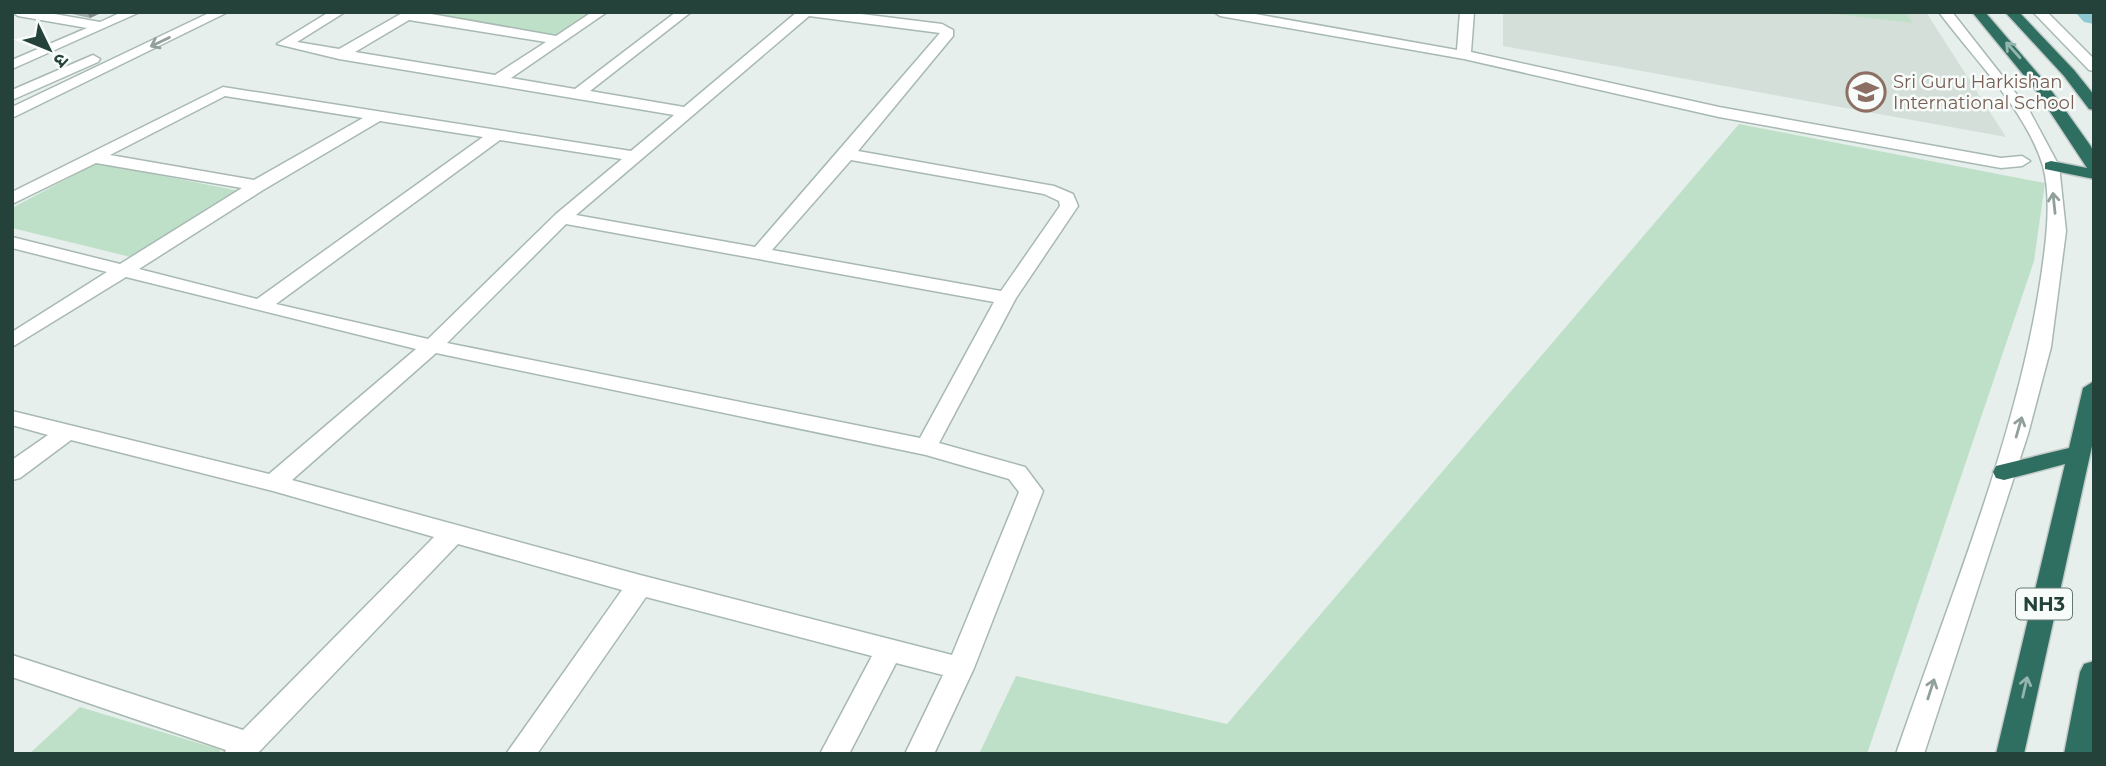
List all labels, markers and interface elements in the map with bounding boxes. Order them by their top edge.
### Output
north arrow [14,14,84,84]
one-way arrow [150,36,171,49]
one-way arrow [2004,42,2021,59]
text: उ [48,48,73,73]
school or university icon: Sri Guru Harkishan International School [1845,71,1887,113]
place label: Sri Guru Harkishan International School [1893,71,2075,114]
one-way arrow [2048,193,2061,215]
one-way arrow [2013,416,2026,438]
road number: NH3 [2016,589,2072,620]
one-way arrow [2019,676,2033,699]
one-way arrow [1926,678,1938,700]

